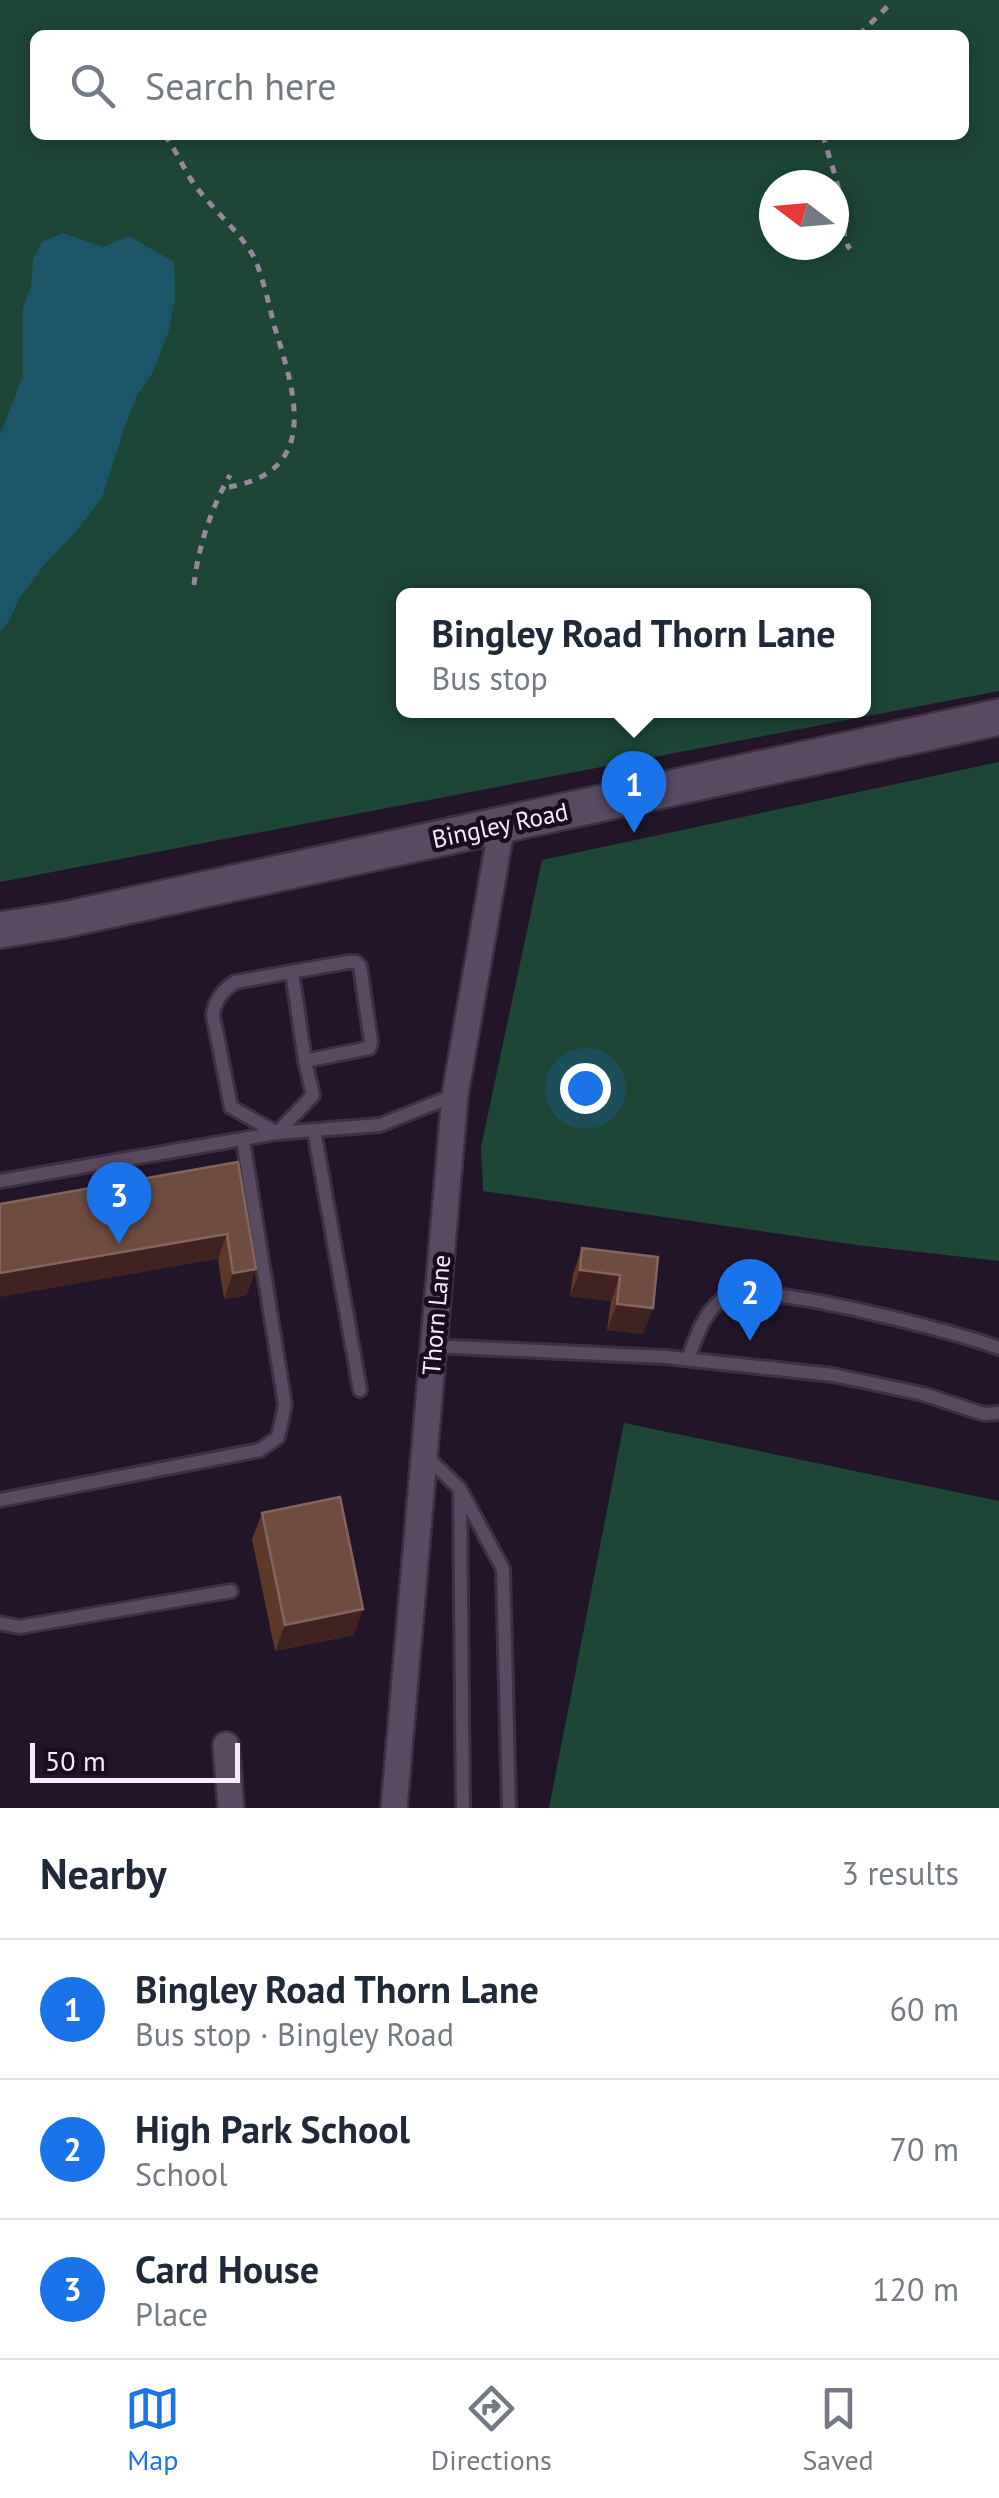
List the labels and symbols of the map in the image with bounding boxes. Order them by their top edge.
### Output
north arrow [759,170,849,260]
pin: 1 [602,750,666,833]
street label: Bingley Road [429,795,571,855]
your location [560,1063,611,1114]
pin: 3 [86,1162,152,1244]
street label: Thorn Lane [415,1253,457,1377]
pin: 2 [718,1258,782,1341]
scale bar [30,1738,240,1782]

